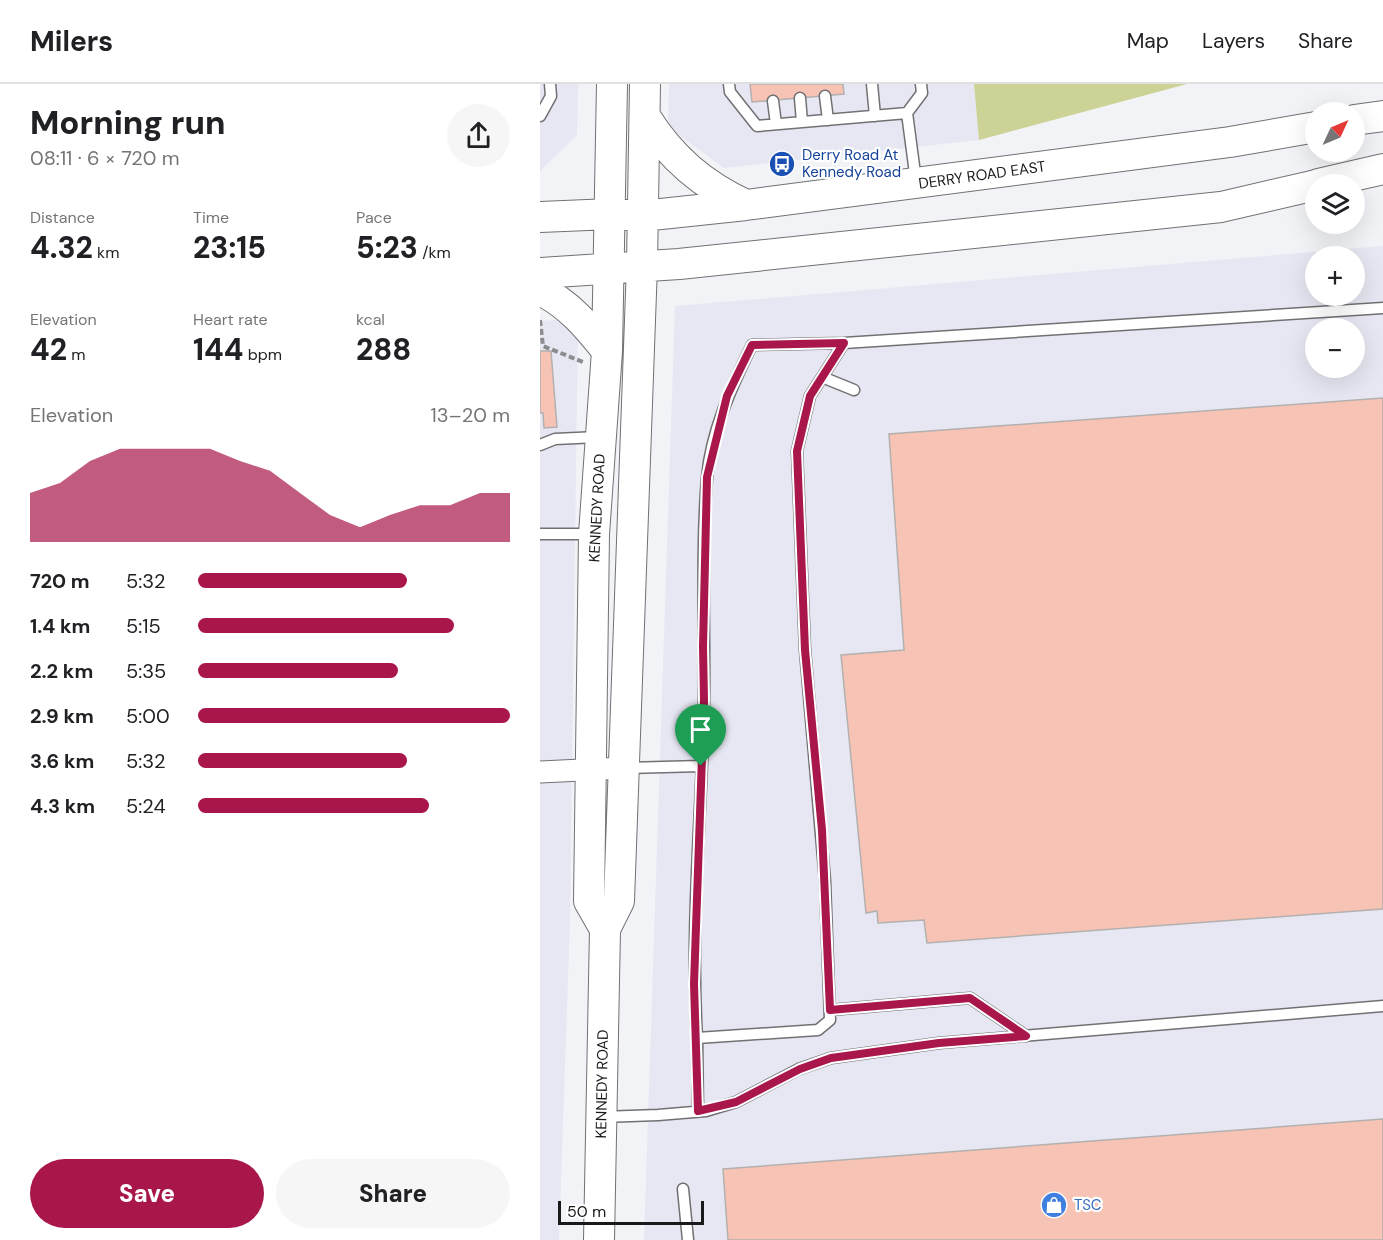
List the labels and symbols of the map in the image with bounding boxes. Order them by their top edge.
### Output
north arrow [1305,102,1365,162]
place label: Derry Road At Kennedy Road [802,145,901,182]
bus stop icon: Derry Road At Kennedy Road [767,149,797,179]
street label: DERRY ROAD EAST [917,156,1047,194]
street label: KENNEDY ROAD [584,453,610,563]
pin [675,704,726,766]
street label: KENNEDY ROAD [591,1029,613,1139]
shop icon: TSC [1039,1190,1069,1220]
place label: TSC [1074,1195,1102,1215]
scale bar [558,1198,704,1226]

